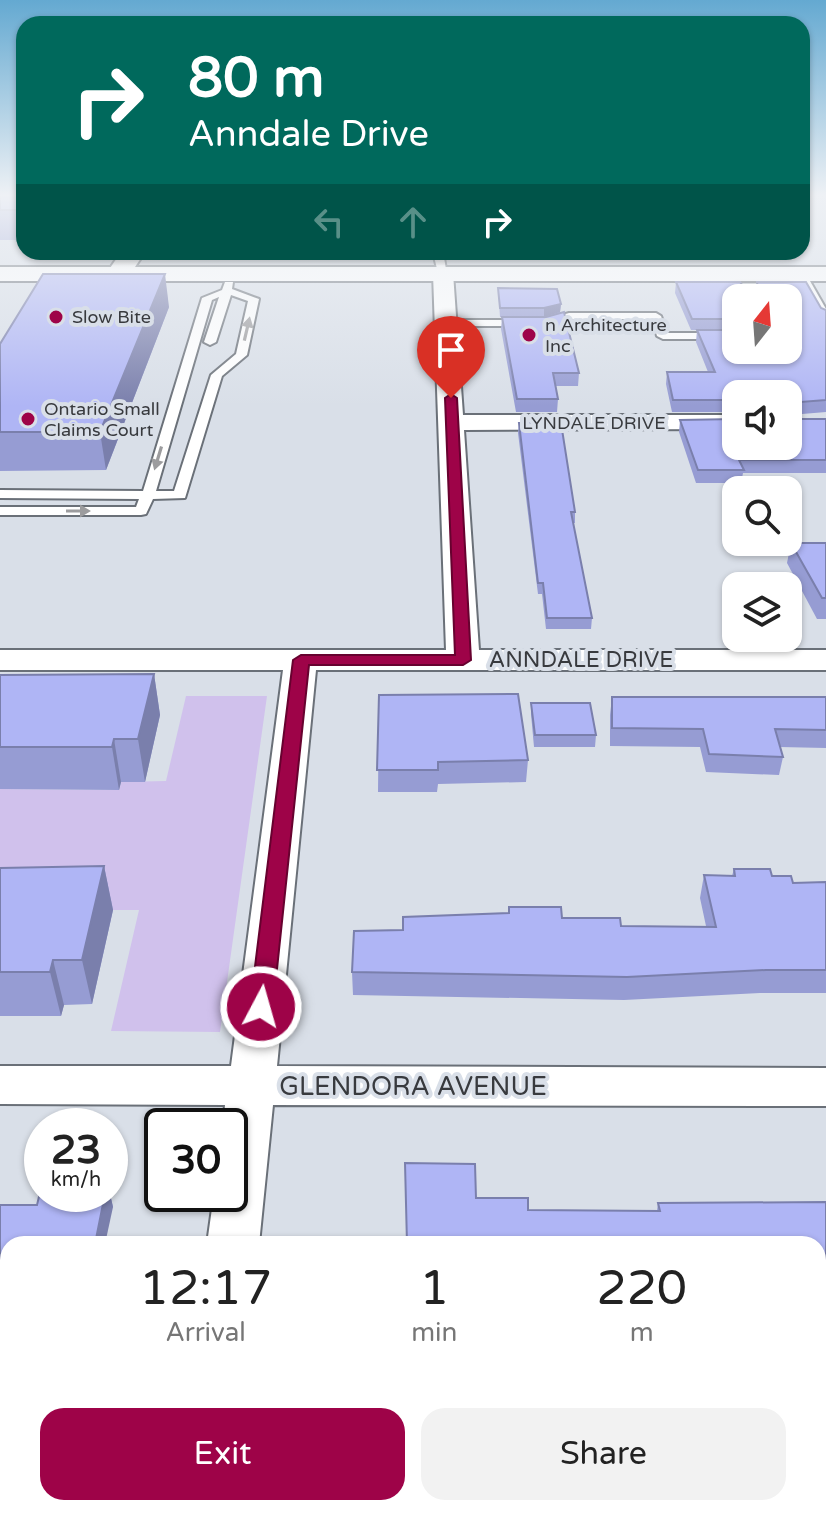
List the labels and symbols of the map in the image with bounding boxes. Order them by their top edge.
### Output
north arrow [722,284,802,364]
place label: Slow Bite [72,306,151,328]
marker: Slow Bite [47,308,65,326]
place label: n Architecture Inc [545,314,667,357]
pin [417,316,485,398]
one-way arrow [241,317,254,342]
marker: n Architecture Inc [520,326,538,344]
place label: Ontario Small Claims Court [44,398,160,441]
marker: Ontario Small Claims Court [19,410,37,428]
street label: LYNDALE DRIVE [522,412,666,434]
one-way arrow [151,447,164,471]
one-way arrow [66,505,91,517]
street label: ANNDALE DRIVE [489,647,673,673]
position arrow [219,965,303,1049]
street label: GLENDORA AVENUE [279,1071,547,1102]
speed limit sign: 30 [144,1108,248,1212]

